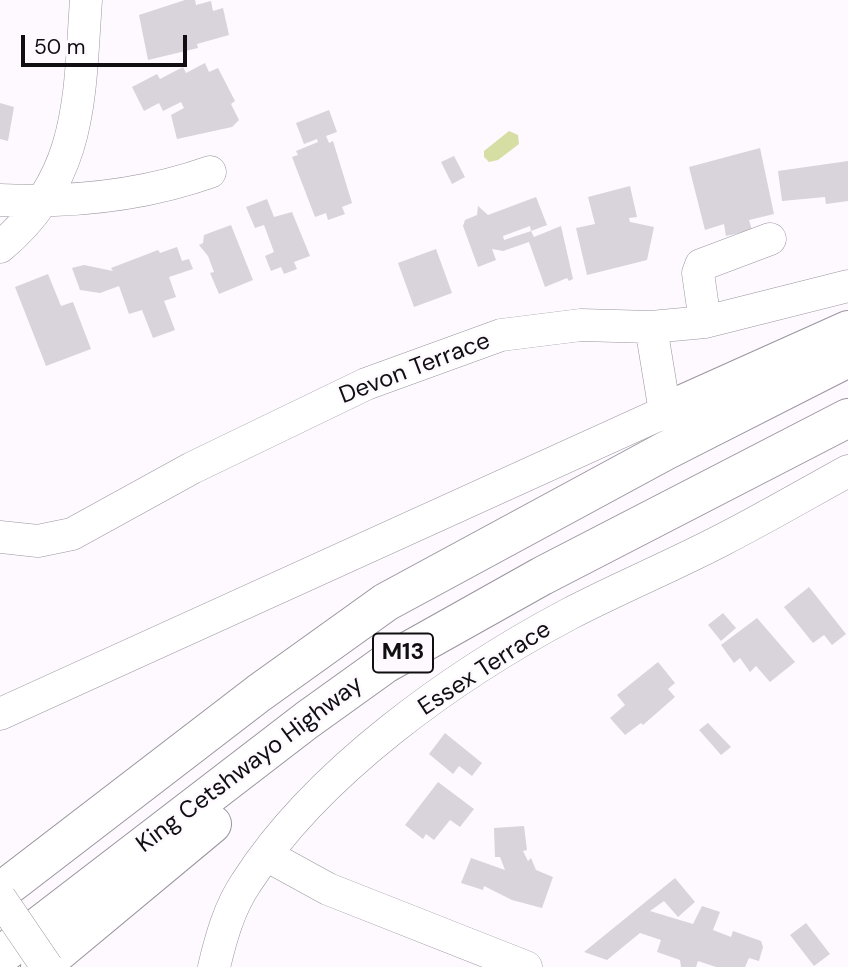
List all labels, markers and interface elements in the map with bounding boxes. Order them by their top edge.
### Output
scale bar [24,21,191,65]
text: 50 m [34,33,85,61]
street label: Devon Terrace [336,327,494,411]
street label: Essex Terrace [413,615,557,723]
road number: M13 [373,634,433,673]
street label: King Cetshwayo Highway [131,671,369,859]

